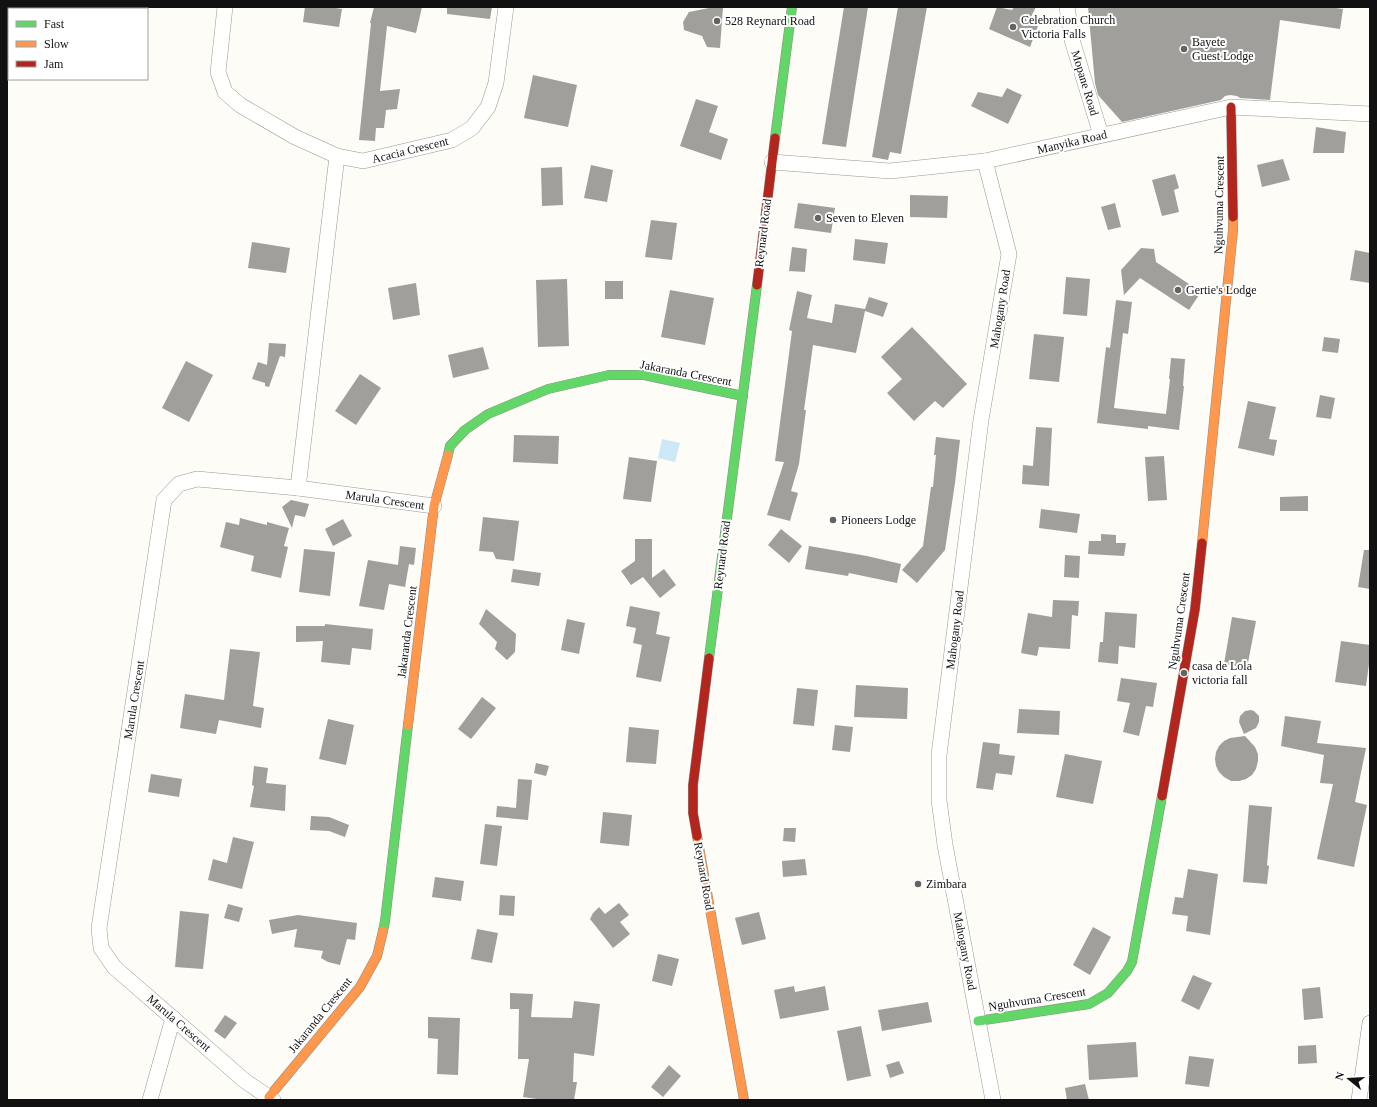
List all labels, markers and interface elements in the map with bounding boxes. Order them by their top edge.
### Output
legend [8,8,148,80]
place label: Celebration Church Victoria Falls [1021,13,1115,41]
place label: 528 Reynard Road [725,14,815,28]
marker: 528 Reynard Road [712,16,722,26]
text: Fast [44,17,65,31]
marker: Celebration Church Victoria Falls [1008,22,1018,32]
place label: Bayete Guest Lodge [1192,35,1254,63]
text: Slow [44,37,69,51]
marker: Bayete Guest Lodge [1179,44,1189,54]
street label: Mopane Road [1068,49,1102,117]
text: Jam [44,57,64,71]
street label: Manyika Road [1036,127,1108,157]
street label: Acacia Crescent [370,134,450,166]
street label: Nguhvuma Crescent [1211,155,1227,254]
street label: Reynard Road [752,198,774,268]
place label: Seven to Eleven [826,211,904,225]
marker: Seven to Eleven [813,213,823,223]
street label: Mahogany Road [987,269,1013,349]
place label: Gertie's Lodge [1186,283,1256,297]
marker: Gertie's Lodge [1173,285,1183,295]
street label: Jakaranda Crescent [639,357,734,389]
street label: Marula Crescent [345,488,426,513]
place label: Pioneers Lodge [841,513,916,527]
marker: Pioneers Lodge [828,515,838,525]
street label: Reynard Road [711,520,733,590]
street label: Nguhvuma Crescent [1165,571,1193,671]
street label: Jakaranda Crescent [394,584,420,679]
street label: Mahogany Road [943,590,967,670]
street label: Marula Crescent [121,659,147,740]
place label: casa de Lola victoria fall [1192,659,1253,687]
marker: casa de Lola victoria fall [1179,668,1189,678]
street label: Reynard Road [691,841,717,911]
place label: Zimbara [926,877,967,891]
marker: Zimbara [913,879,923,889]
street label: Mahogany Road [951,911,979,991]
street label: Jakaranda Crescent [285,974,355,1056]
street label: Nguhvuma Crescent [987,984,1087,1014]
street label: Marula Crescent [144,992,214,1055]
north arrow [1329,1059,1369,1099]
text: N [1333,1070,1346,1082]

